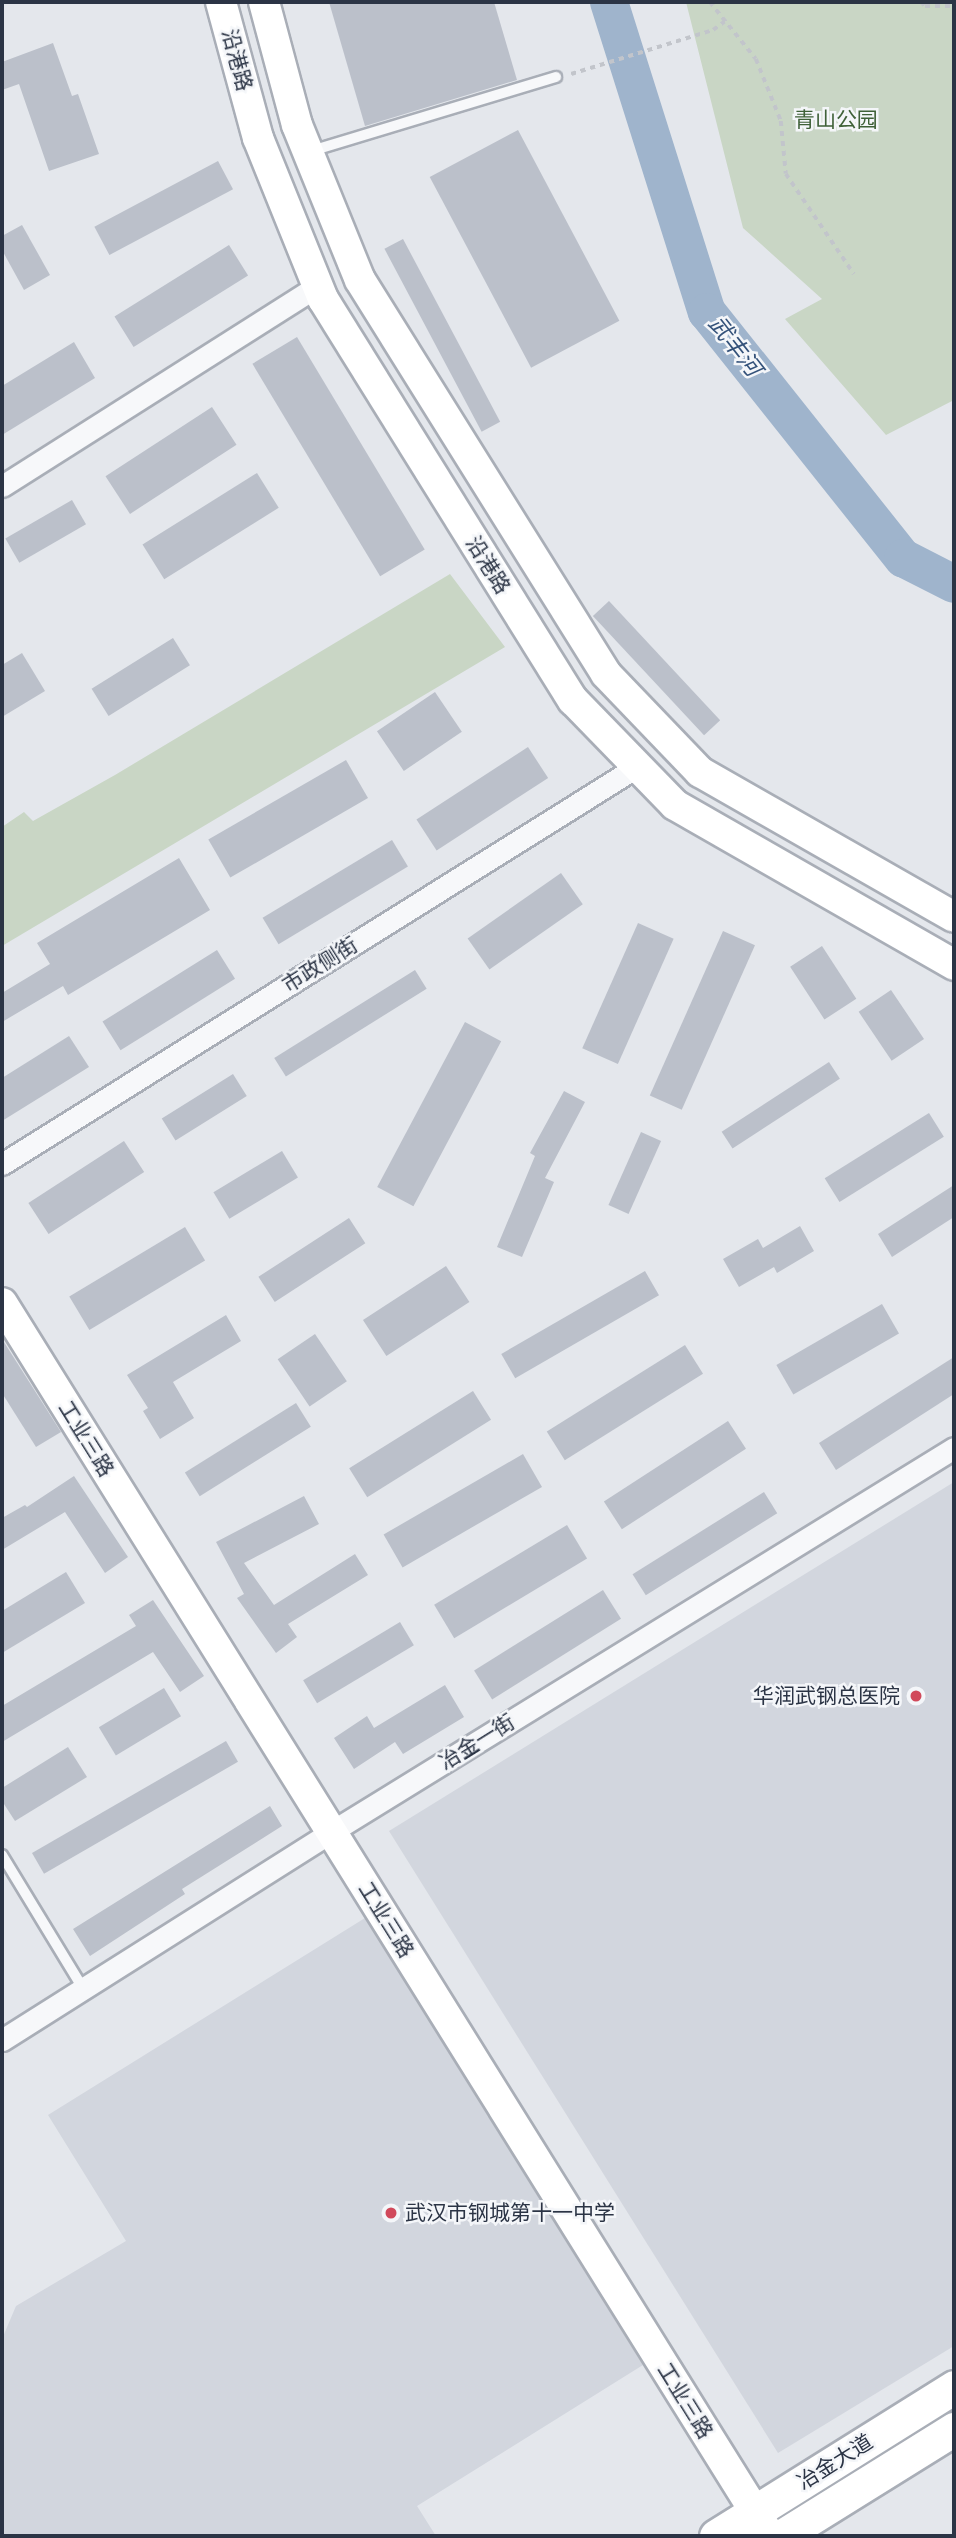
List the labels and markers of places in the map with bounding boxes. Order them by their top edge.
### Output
place label: 华润武钢总医院 [753,1683,900,1709]
marker: 华润武钢总医院 [906,1686,926,1706]
place label: 武汉市钢城第十一中学 [405,2200,615,2226]
marker: 武汉市钢城第十一中学 [383,2205,399,2221]

